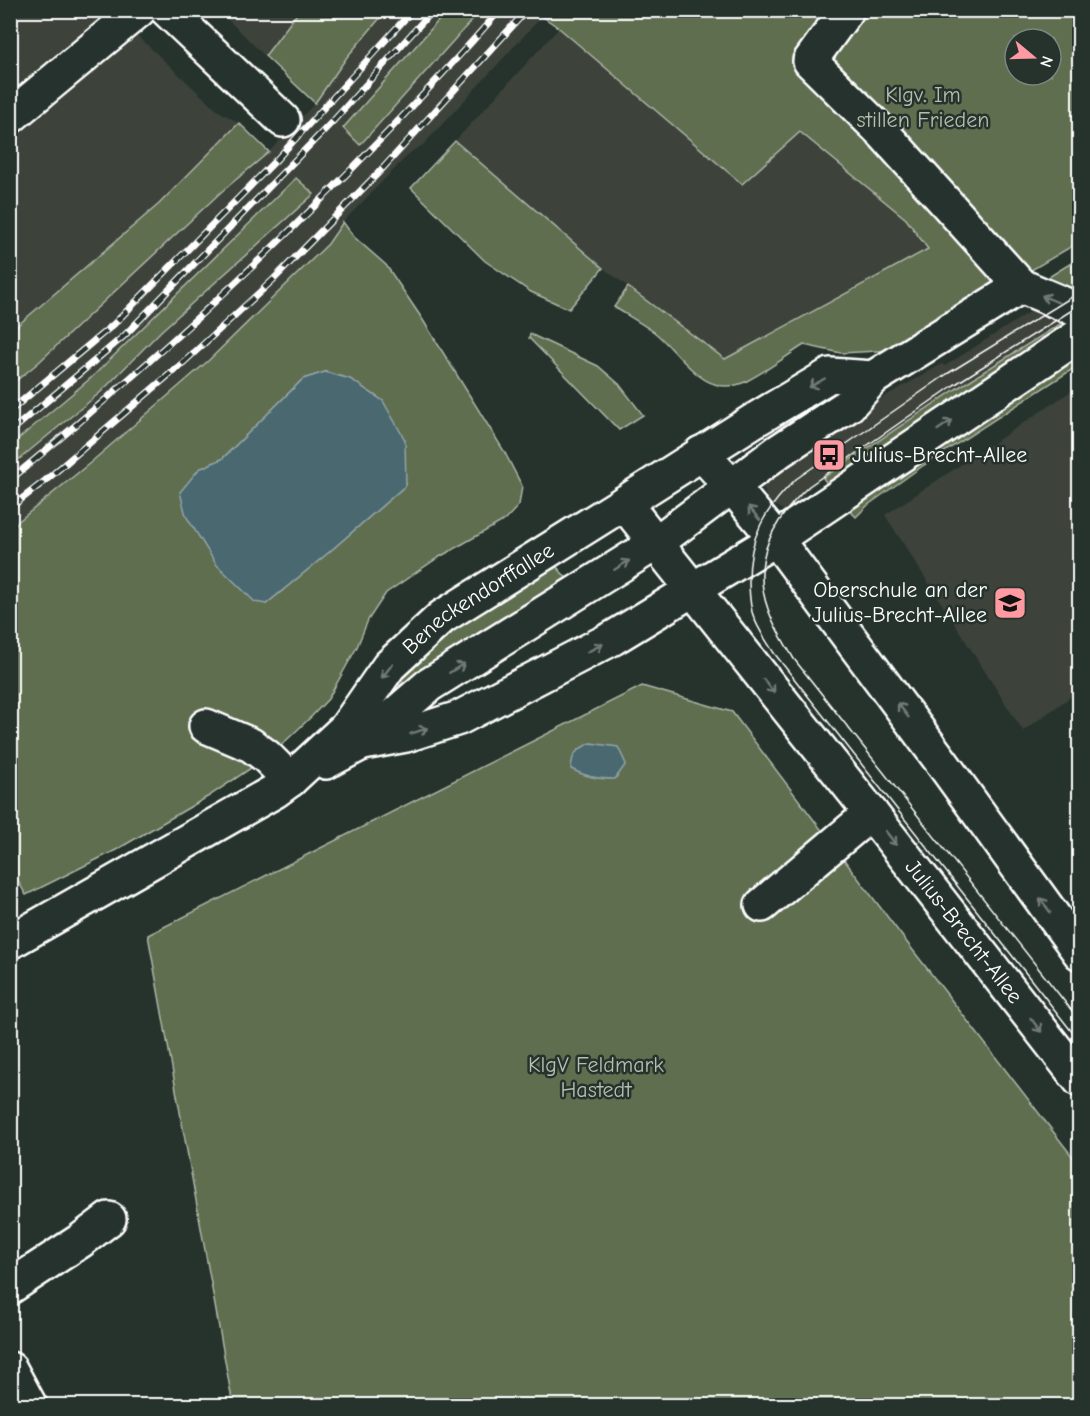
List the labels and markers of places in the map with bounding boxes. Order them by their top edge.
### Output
bus stop icon: Julius-Brecht-Allee [811,437,847,473]
place label: Julius-Brecht-Allee [852,442,1027,468]
place label: Oberschule an der Julius-Brecht-Allee [812,577,987,628]
school or university icon: Oberschule an der Julius-Brecht-Allee [992,585,1028,621]

